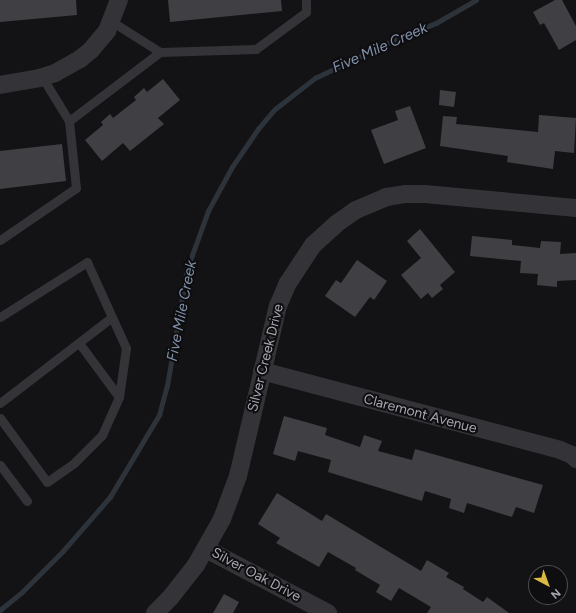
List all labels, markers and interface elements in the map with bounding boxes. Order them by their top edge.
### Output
water label: Five Mile Creek [330,19,430,77]
water label: Five Mile Creek [163,259,201,363]
street label: Silver Creek Drive [244,302,288,414]
street label: Claremont Avenue [361,391,479,437]
street label: Silver Oak Drive [209,544,303,606]
north arrow [528,565,568,605]
text: N [548,586,563,601]

